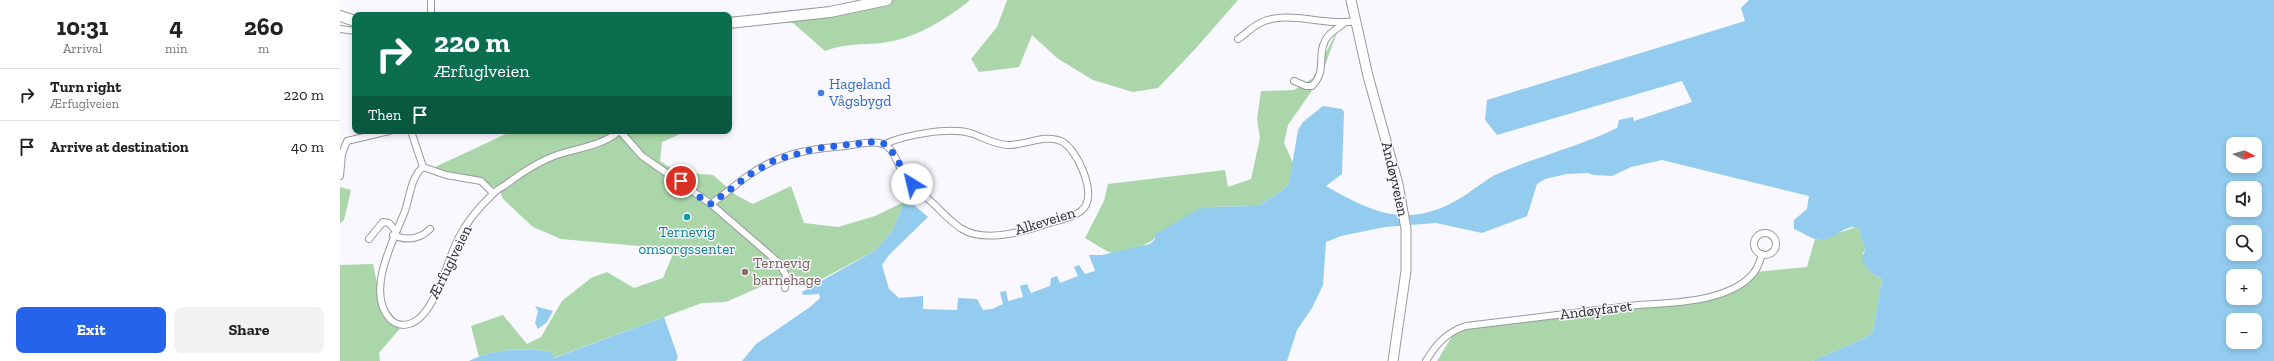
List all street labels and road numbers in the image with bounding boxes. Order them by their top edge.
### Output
street label: Andøyveien [1378,140,1412,218]
street label: Alkeveien [1013,203,1078,239]
street label: Ærfuglveien [424,222,476,303]
street label: Andøyfaret [1559,297,1634,323]

